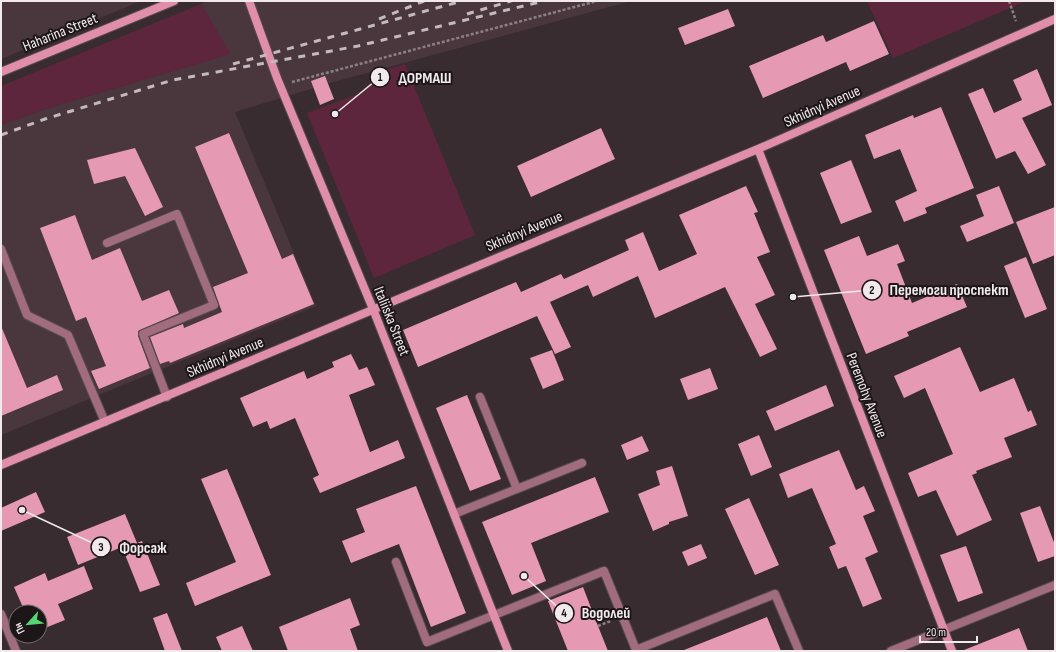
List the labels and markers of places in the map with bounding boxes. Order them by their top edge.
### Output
callout: ДОРМАШ [370,63,459,91]
callout: Перемоги проспект [862,276,1017,304]
callout: Форсаж [91,533,174,561]
callout: Водолей [554,599,638,627]

